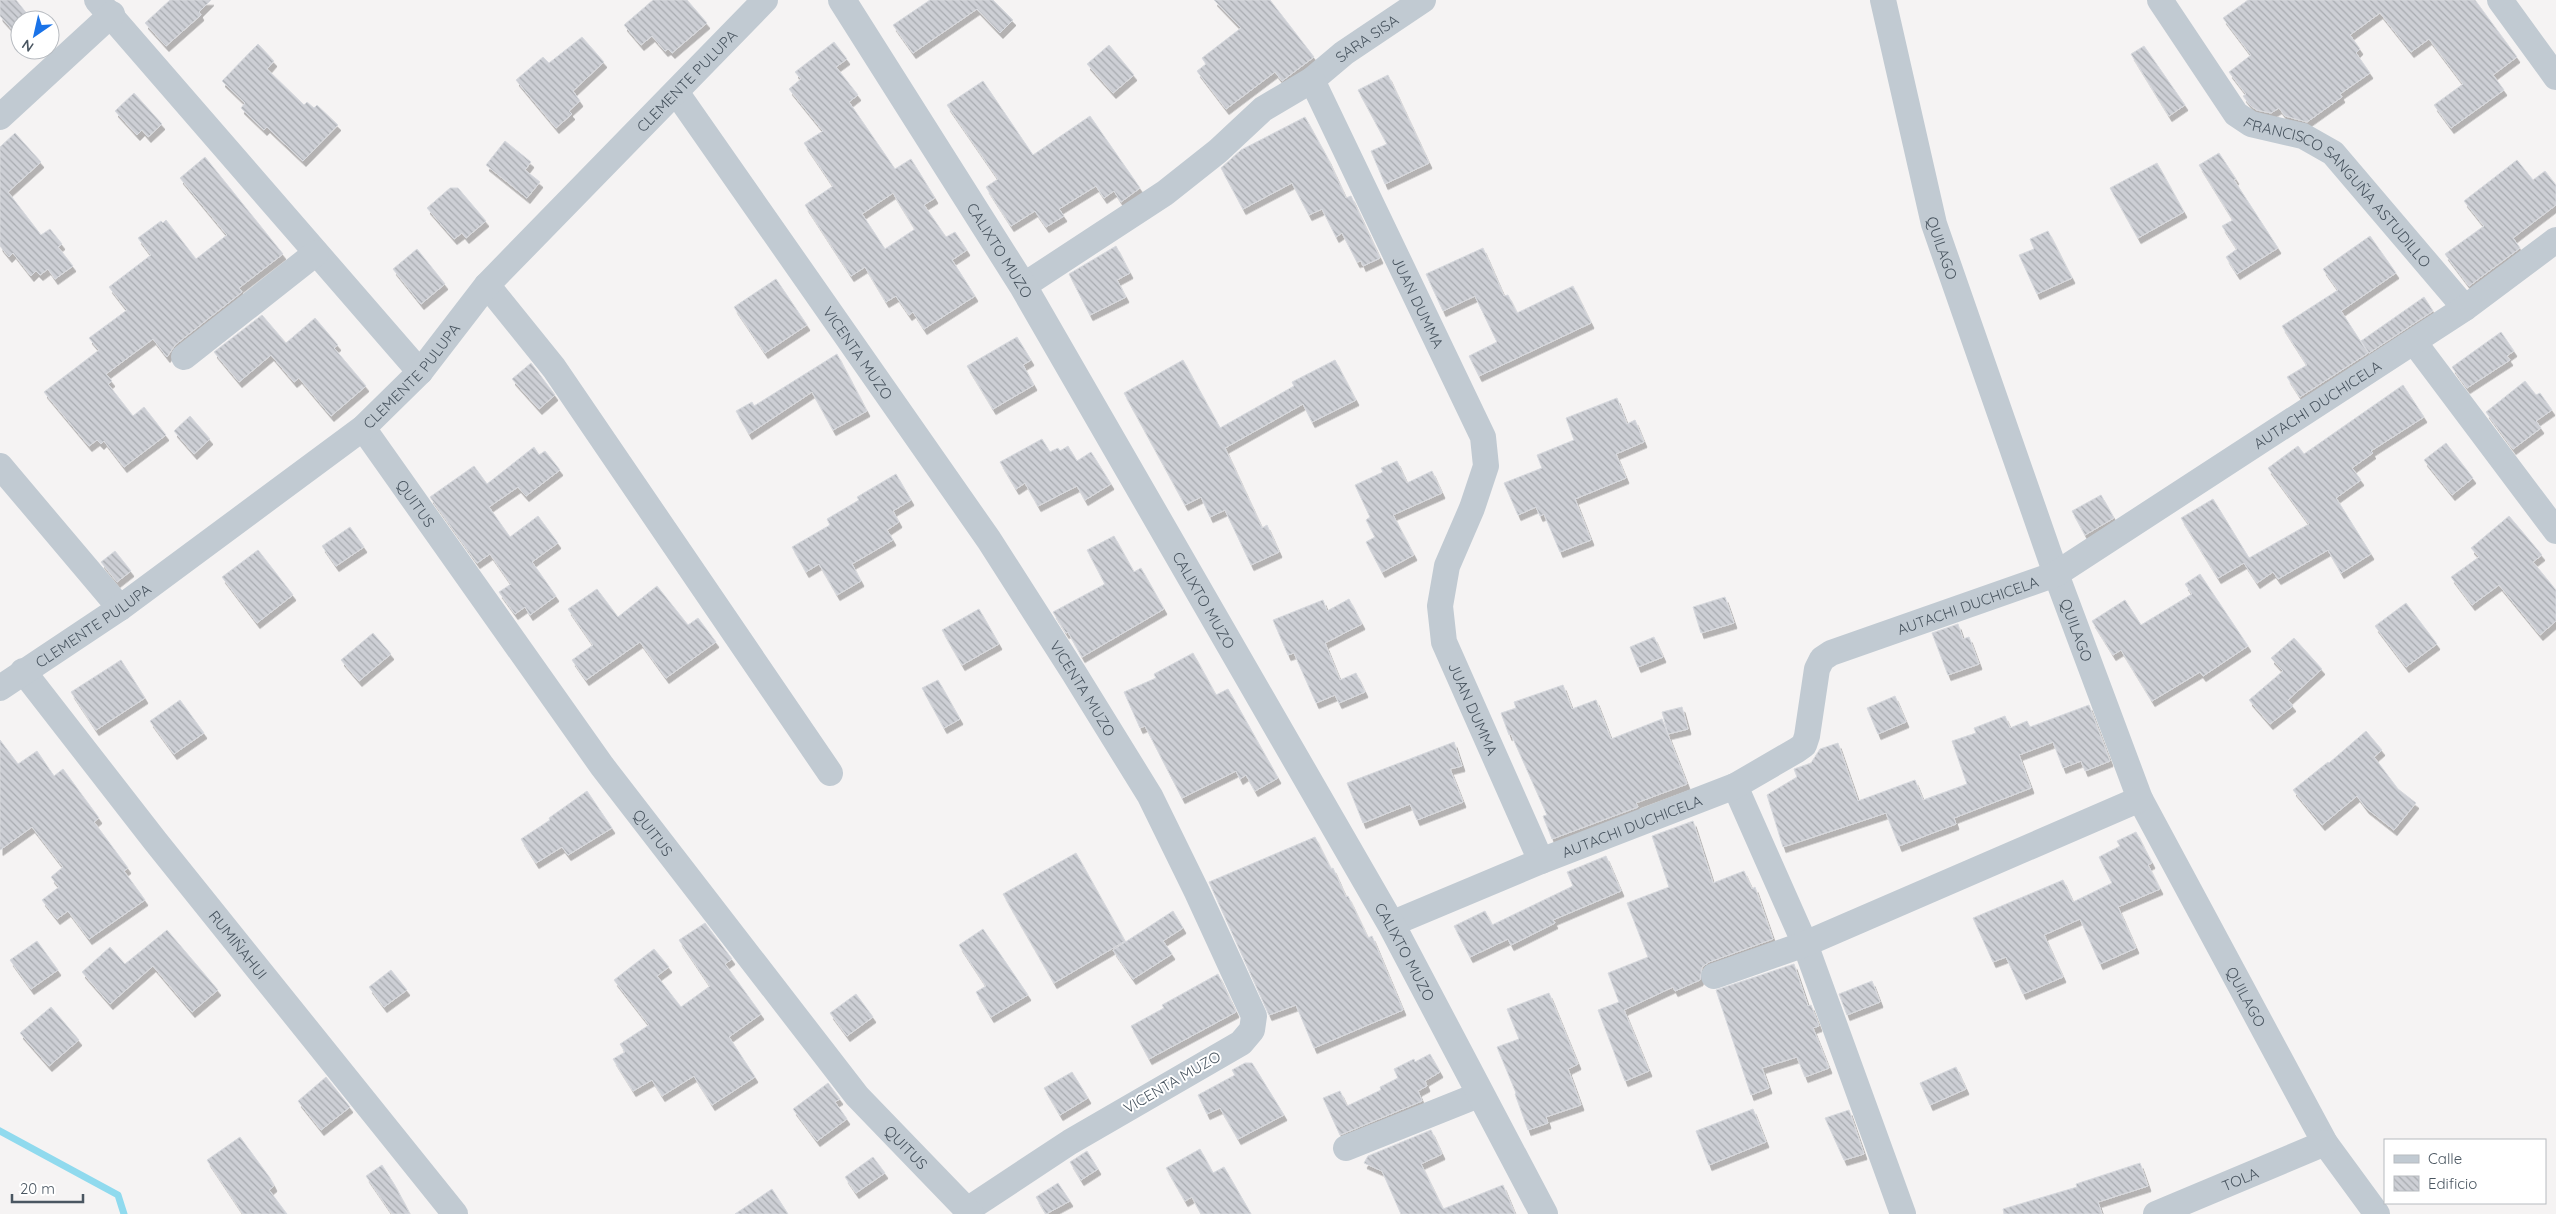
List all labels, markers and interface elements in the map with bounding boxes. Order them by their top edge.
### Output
north arrow [10,10,60,60]
street label: SARA SISA [1331,10,1402,66]
street label: CLEMENTE PULUPA [632,25,741,136]
text: N [18,35,37,56]
street label: FRANCISCO SANGUÑA ASTUDILLO [2240,112,2435,271]
street label: CALIXTO MUZO [963,199,1037,301]
street label: QUILAGO [1923,215,1962,282]
street label: JUAN DUMMA [1388,253,1449,351]
street label: VICENTA MUZO [819,302,897,403]
street label: CLEMENTE PULUPA [359,319,464,432]
street label: AUTACHI DUCHICELA [2250,356,2385,453]
street label: QUITUS [393,476,440,531]
street label: CALIXTO MUZO [1169,548,1240,652]
street label: AUTACHI DUCHICELA [1894,571,2041,639]
street label: CLEMENTE PULUPA [31,579,155,671]
street label: QUILAGO [2056,596,2097,664]
street label: VICENTA MUZO [1046,637,1120,740]
street label: JUAN DUMMA [1445,659,1503,758]
street label: AUTACHI DUCHICELA [1559,790,1705,862]
street label: QUITUS [629,805,677,860]
street label: CALIXTO MUZO [1371,899,1439,1004]
street label: RUMIÑAHUI [205,906,272,983]
street label: QUILAGO [2222,963,2270,1030]
street label: VICENTA MUZO [1120,1046,1224,1118]
street label: QUITUS [881,1121,932,1173]
legend [2384,1139,2546,1204]
text: Calle [2428,1149,2462,1168]
street label: TOLA [2219,1163,2261,1195]
scale bar [12,1172,84,1204]
text: Edificio [2428,1174,2477,1193]
text: 20 m [20,1179,55,1198]

